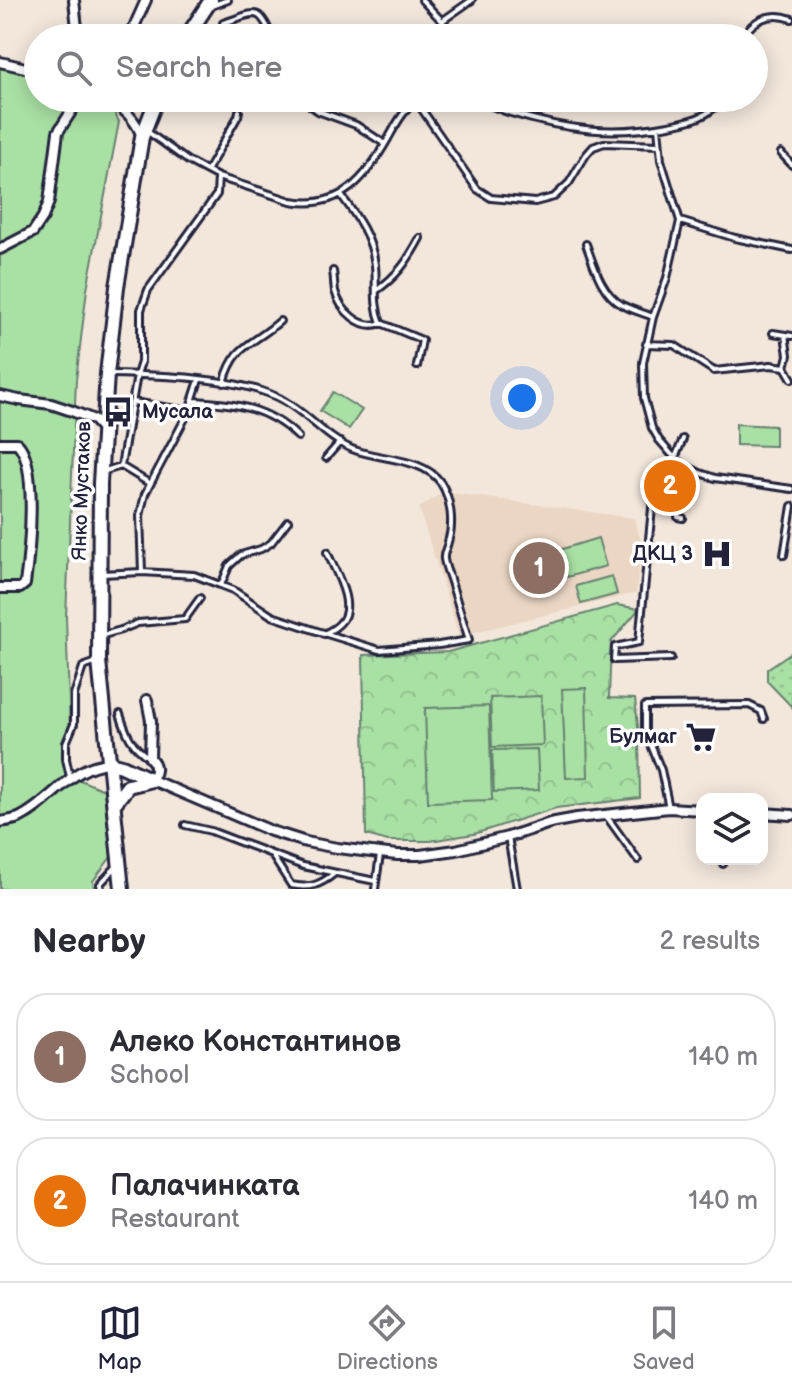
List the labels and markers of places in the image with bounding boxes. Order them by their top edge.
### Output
bus stop icon: Мусала [101,395,135,429]
place label: Мусала [142,400,213,424]
pin: 2 [644,456,696,516]
hospital icon: ДКЦ 3 [700,537,734,571]
pin: 1 [513,538,565,598]
place label: ДКЦ 3 [633,542,693,566]
supermarket icon: Булмаг [684,720,718,754]
place label: Булмаг [609,725,677,749]

